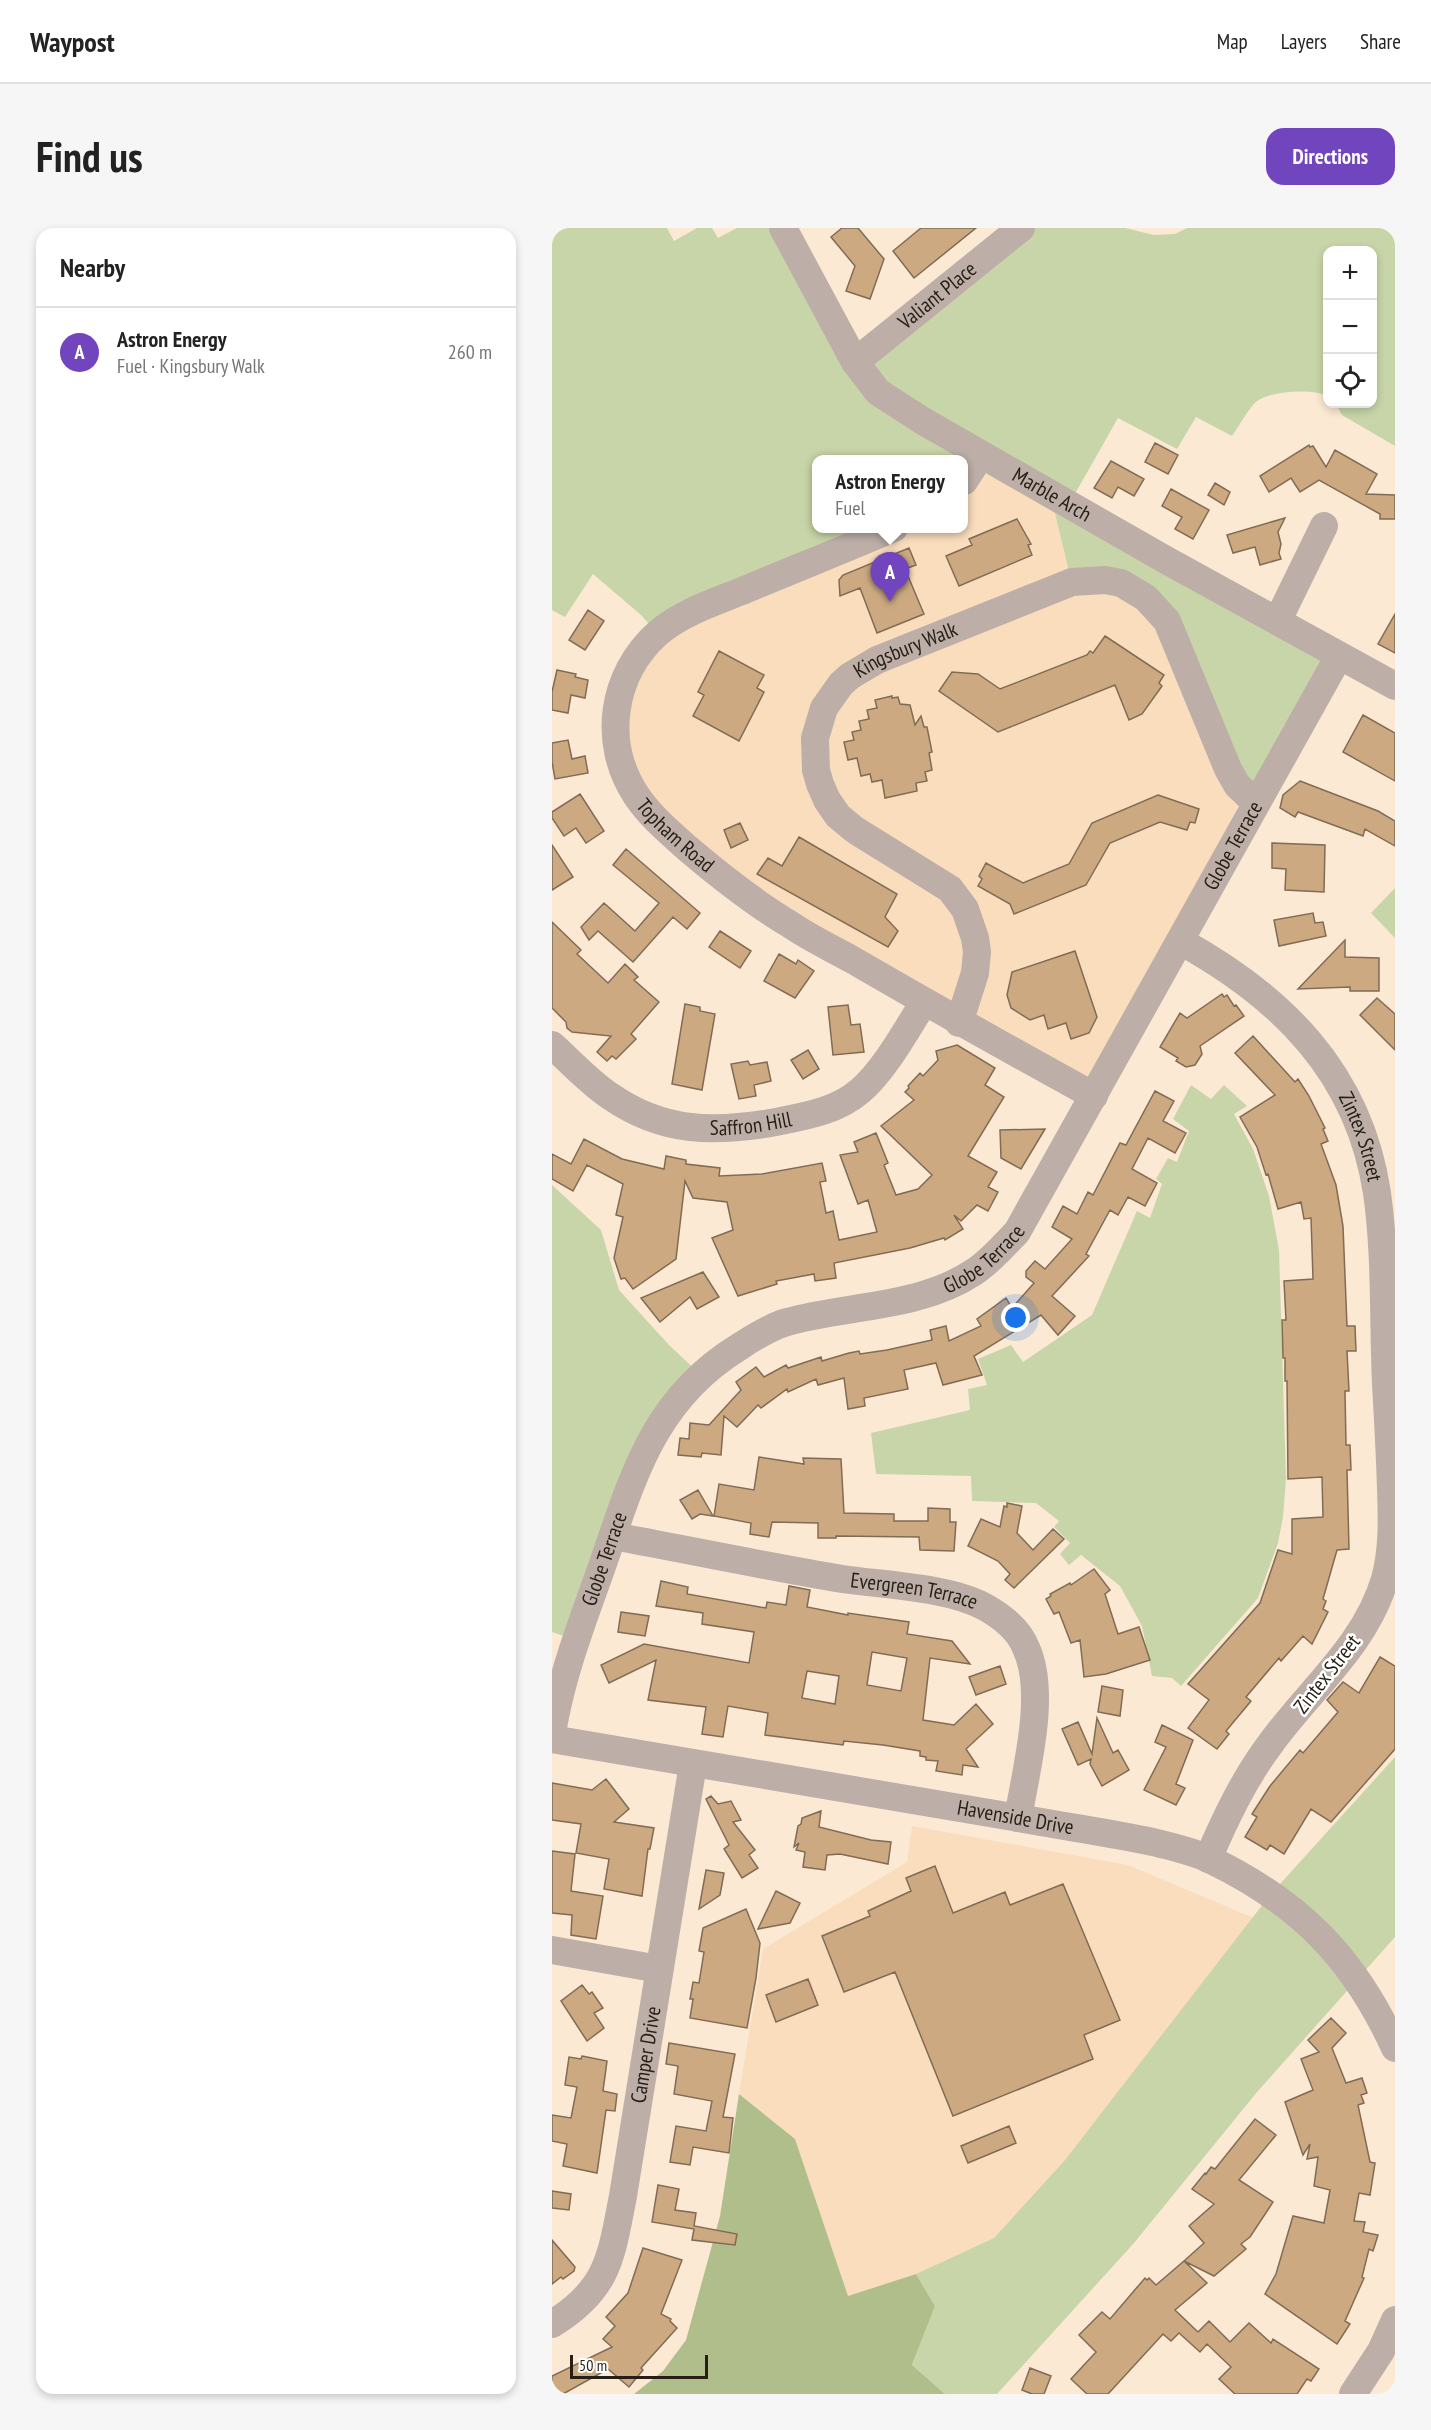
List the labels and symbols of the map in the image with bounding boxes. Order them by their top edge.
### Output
street label: Valiant Place [892,255,982,335]
street label: Marble Arch [1008,461,1096,528]
pin: A [870,552,910,602]
street label: Kingsbury Walk [848,615,961,684]
street label: Topham Road [630,793,720,878]
street label: Globe Terrace [1197,796,1268,895]
street label: Zintex Street [1333,1087,1389,1184]
street label: Saffron Hill [710,1105,794,1141]
street label: Globe Terrace [939,1220,1031,1299]
your location [1001,1303,1030,1332]
street label: Globe Terrace [575,1508,633,1609]
street label: Evergreen Terrace [849,1566,982,1615]
street label: Zintex Street [1287,1629,1366,1719]
street label: Havenside Drive [955,1793,1076,1840]
street label: Camper Drive [624,2004,667,2105]
scale bar [570,2352,708,2380]

